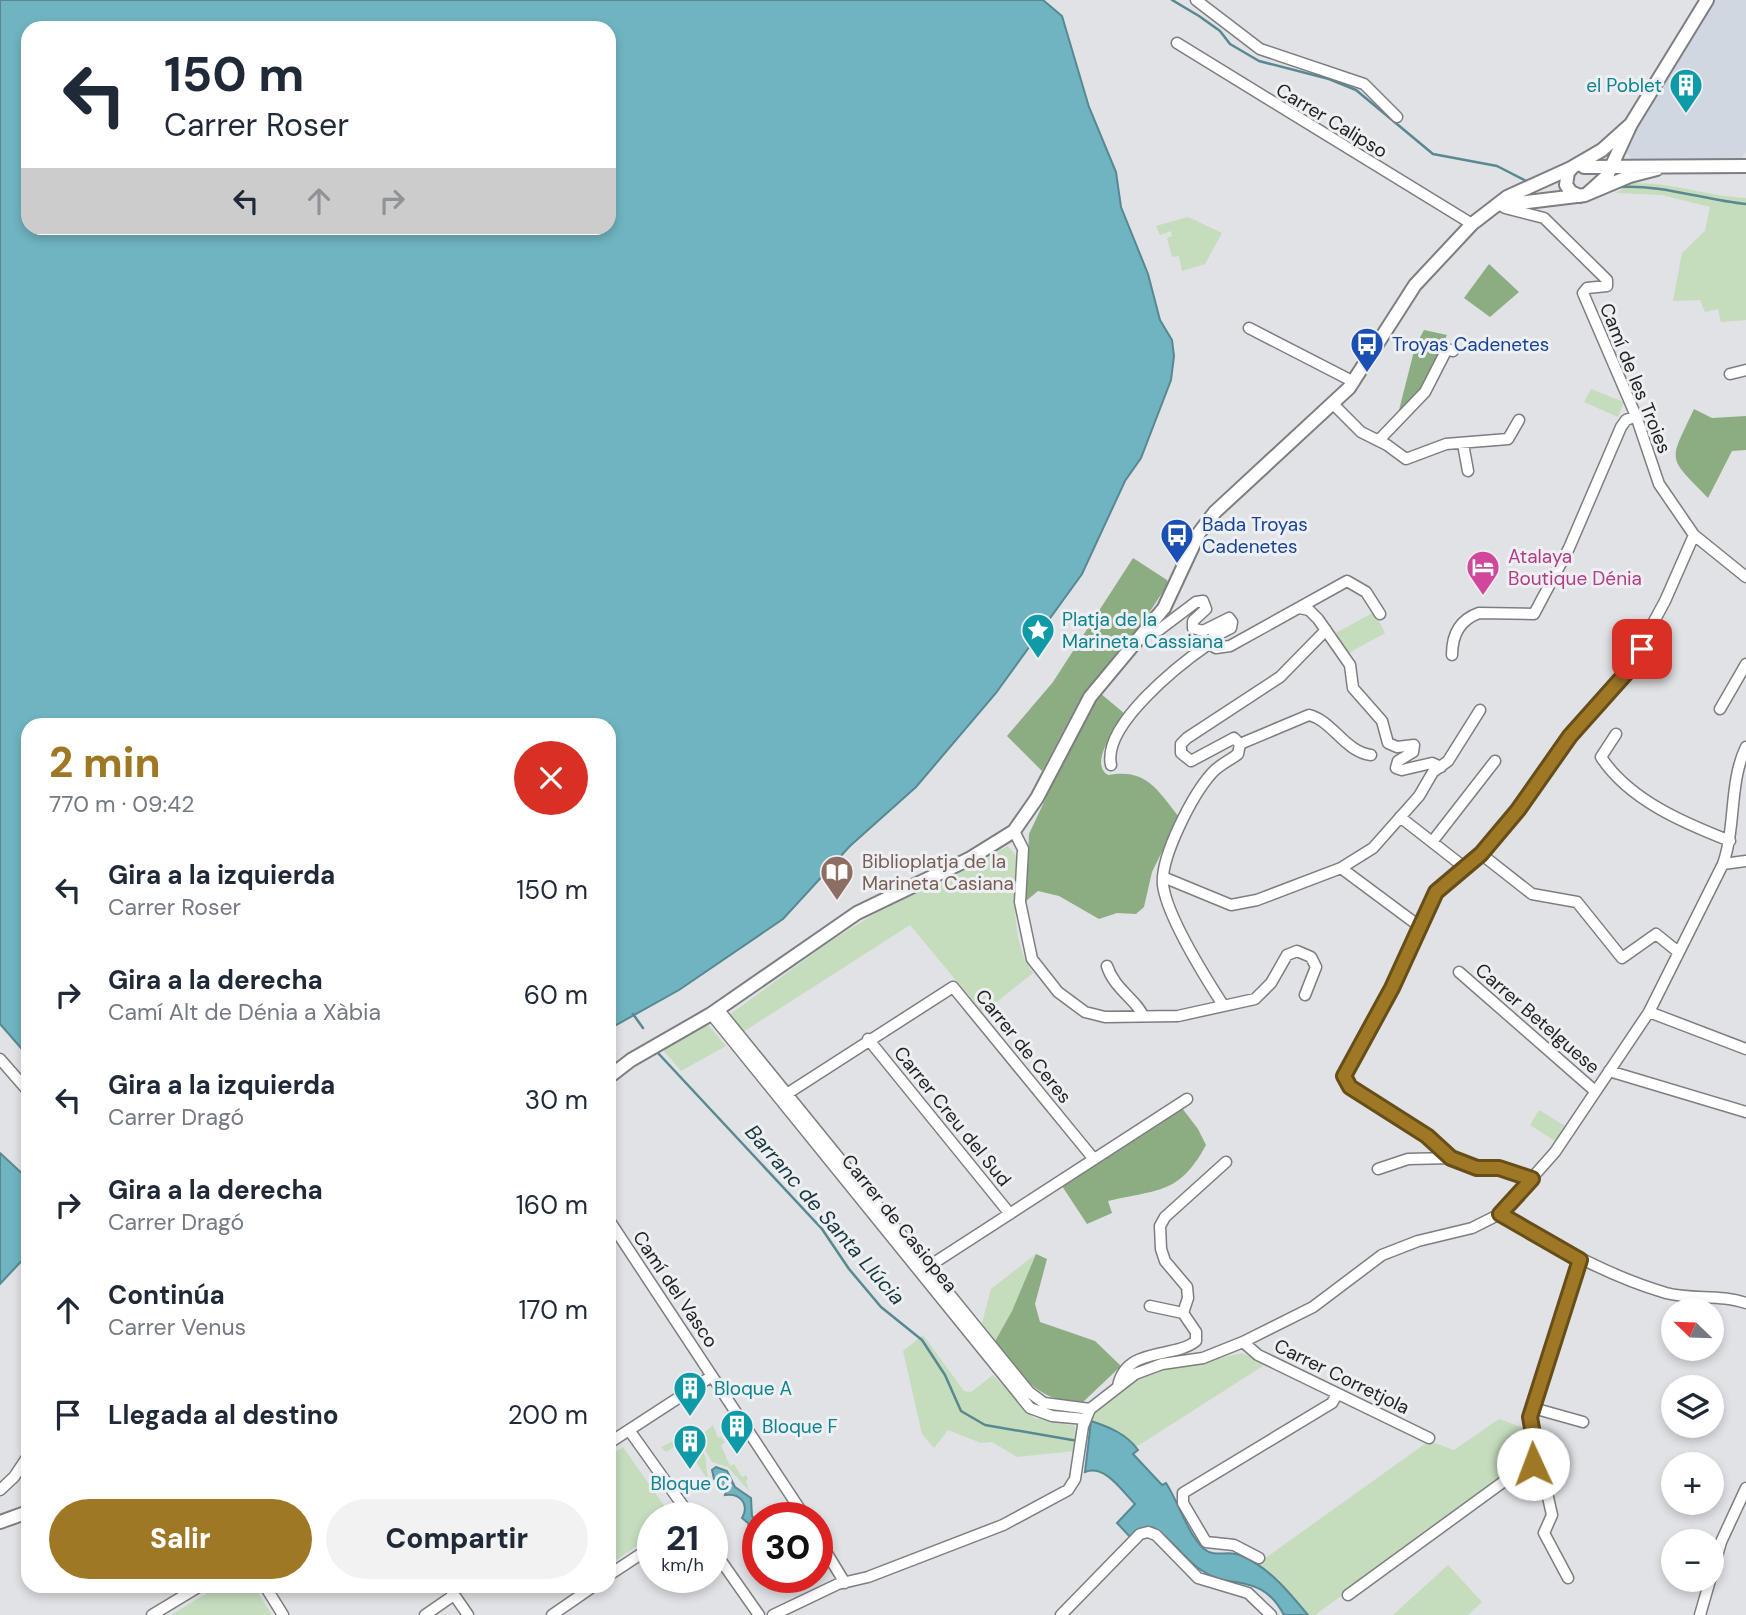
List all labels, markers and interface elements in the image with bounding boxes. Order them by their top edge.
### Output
text: 150 m [164,42,304,106]
icon: left [49,49,140,140]
building icon: el Poblet [1667,66,1705,115]
place label: el Poblet [1586,73,1662,98]
street label: Carrer Calipso [1271,77,1392,164]
text: Carrer Roser [164,104,349,146]
icon: left [227,182,265,220]
icon: ahead [300,182,338,220]
icon: right [373,182,411,220]
street label: Camí de les Troies [1594,299,1677,457]
bus stop icon: Troyas Cadenetes [1348,325,1386,374]
place label: Troyas Cadenetes [1392,332,1549,357]
place label: Bada Troyas Cadenetes [1202,512,1308,559]
bus stop icon: Bada Troyas Cadenetes [1158,516,1196,565]
place label: Atalaya Boutique Dénia [1508,544,1642,591]
hotel icon: Atalaya Boutique Dénia [1464,548,1502,597]
place label: Platja de la Marineta Cassiana [1062,607,1223,654]
place icon: Platja de la Marineta Cassiana [1019,611,1057,660]
pin [1612,619,1672,679]
icon: arrive [1623,630,1661,668]
text: 2 min [49,735,160,790]
button: close [514,741,588,815]
text: 770 m · 09:42 [49,789,194,819]
place label: Biblioplatja de la Marineta Casiana [862,849,1014,896]
library icon: Biblioplatja de la Marineta Casiana [818,853,856,902]
text: Gira a la izquierda [108,858,335,892]
icon: left [49,871,87,909]
text: 150 m [516,873,588,907]
text: Carrer Roser [108,892,241,922]
street label: Carrer Betelguese [1470,957,1605,1079]
text: Gira a la derecha [108,963,323,997]
icon: right [49,976,87,1014]
text: 60 m [524,978,588,1012]
street label: Carrer de Ceres [970,984,1077,1108]
text: Camí Alt de Dénia a Xàbia [108,997,381,1027]
street label: Carrer Creu del Sud [888,1041,1017,1192]
text: Gira a la izquierda [108,1068,335,1102]
icon: left [49,1081,87,1119]
text: 30 m [525,1083,588,1117]
text: Carrer Dragó [108,1102,244,1132]
water label: Barranc de Santa Llúcia [739,1119,911,1311]
street label: Carrer de Casiopea [836,1149,963,1297]
text: Gira a la derecha [108,1173,323,1207]
icon: right [49,1186,87,1224]
text: 160 m [516,1188,588,1222]
text: Carrer Dragó [108,1207,244,1237]
street label: Camí del Vasco [627,1226,724,1353]
text: Continúa [108,1278,225,1312]
icon: ahead [49,1291,87,1329]
text: 170 m [519,1293,588,1327]
north arrow [1661,1298,1724,1362]
map controls [1661,1298,1724,1592]
text: Carrer Venus [108,1312,246,1342]
street label: Carrer Corretjola [1270,1333,1414,1420]
building icon: Bloque A [671,1369,709,1418]
button: layers [1661,1375,1724,1438]
place label: Bloque A [714,1376,793,1401]
icon: arrive [49,1396,87,1434]
text: Llegada al destino [108,1398,339,1432]
text: 200 m [508,1398,588,1432]
building icon: Bloque F [718,1407,756,1456]
place label: Bloque F [762,1414,838,1439]
building icon: Bloque C [671,1422,709,1471]
position arrow [1496,1427,1570,1501]
button: + [1661,1452,1724,1515]
place label: Bloque C [650,1471,730,1496]
button: Salir [49,1499,312,1579]
button: Compartir [326,1499,588,1579]
speed limit sign: 30 [742,1502,833,1593]
text: 21 [666,1515,699,1561]
button: − [1661,1529,1724,1592]
text: km/h [661,1553,704,1577]

